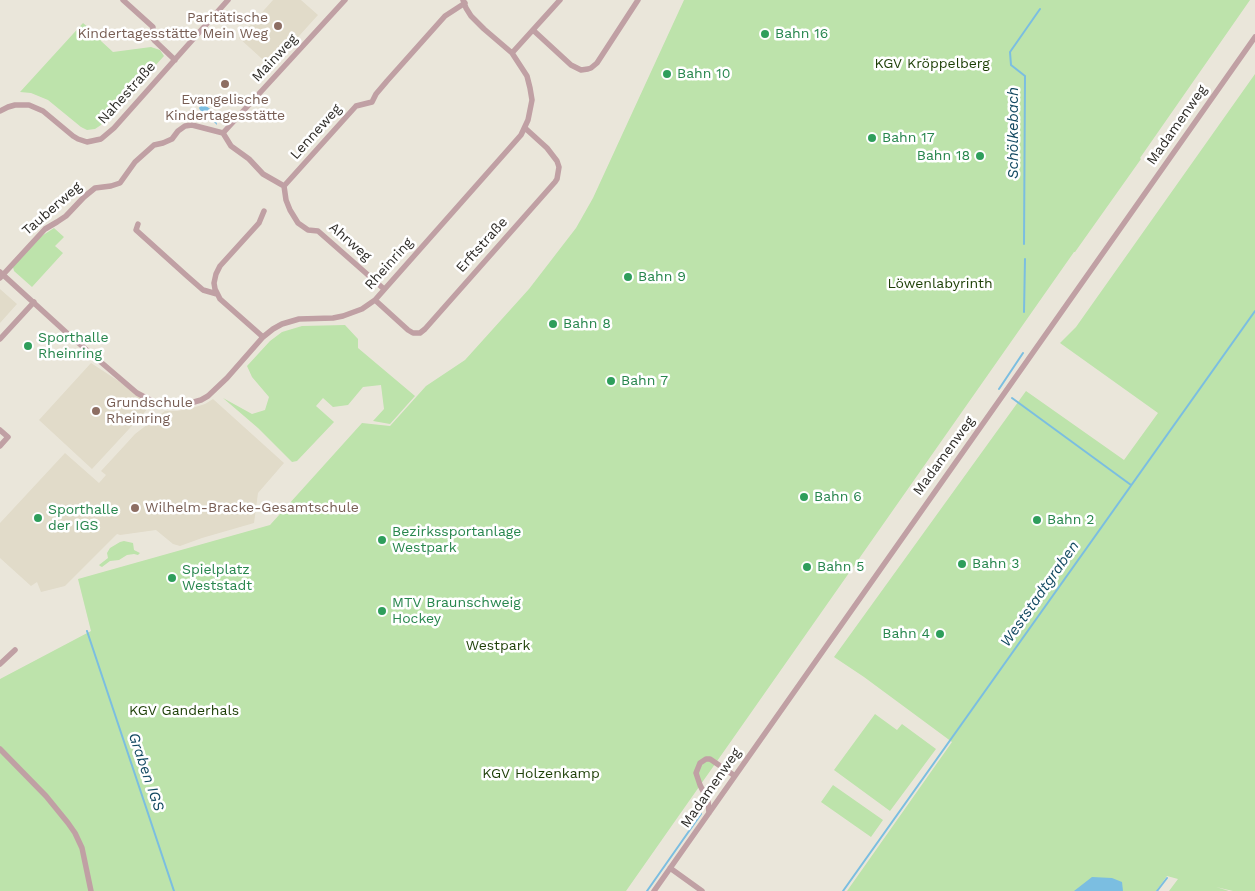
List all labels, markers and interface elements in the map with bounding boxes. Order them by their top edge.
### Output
place label: Paritätische Kindertagesstätte Mein Weg [77,10,268,42]
marker: Paritätische Kindertagesstätte Mein Weg [272,20,284,32]
place label: Bahn 16 [775,26,828,42]
marker: Bahn 16 [759,28,771,40]
street label: Mainweg [249,31,301,85]
park label: KGV Kröppelberg [874,56,990,72]
street label: Nahestraße [95,58,159,128]
place label: Bahn 10 [677,66,730,82]
marker: Bahn 10 [661,68,673,80]
marker: Evangelische Kindertagesstätte [219,78,231,90]
street label: Madamenweg [1143,82,1211,168]
water label: Schölkebach [1005,87,1023,179]
place label: Evangelische Kindertagesstätte [165,92,285,124]
street label: Lenneweg [287,101,345,163]
place label: Bahn 17 [882,130,934,146]
marker: Bahn 17 [866,132,878,144]
place label: Bahn 18 [917,148,970,164]
marker: Bahn 18 [974,150,986,162]
street label: Tauberweg [19,179,85,239]
street label: Erftstraße [453,214,511,276]
street label: Ahrweg [325,219,375,265]
street label: Rheinring [361,235,417,293]
place label: Bahn 9 [638,269,686,285]
marker: Bahn 9 [622,271,634,283]
park label: Löwenlabyrinth [887,276,993,292]
place label: Bahn 8 [563,316,611,332]
marker: Bahn 8 [547,318,559,330]
place label: Sporthalle Rheinring [38,330,108,362]
marker: Sporthalle Rheinring [22,340,34,352]
place label: Bahn 7 [621,373,668,389]
marker: Bahn 7 [605,375,617,387]
place label: Grundschule Rheinring [106,395,193,428]
marker: Grundschule Rheinring [90,405,102,417]
street label: Madamenweg [910,413,978,499]
place label: Bahn 6 [814,489,862,505]
marker: Bahn 6 [798,491,810,503]
place label: Wilhelm-Bracke-Gesamtschule [145,500,359,516]
place label: Sporthalle der IGS [48,502,118,534]
marker: Wilhelm-Bracke-Gesamtschule [129,502,141,514]
marker: Sporthalle der IGS [32,512,44,524]
place label: Bahn 2 [1047,512,1094,528]
marker: Bahn 2 [1031,514,1043,526]
place label: Bezirkssportanlage Westpark [392,524,521,556]
marker: Bezirkssportanlage Westpark [376,534,388,546]
water label: Weststadtgraben [997,538,1083,650]
place label: Bahn 3 [972,556,1019,572]
marker: Bahn 3 [956,558,968,570]
place label: Bahn 5 [817,559,864,575]
marker: Bahn 5 [801,561,813,573]
place label: Spielplatz Weststadt [182,562,252,594]
marker: Spielplatz Weststadt [166,572,178,584]
place label: MTV Braunschweig Hockey [392,595,521,628]
marker: MTV Braunschweig Hockey [376,605,388,617]
place label: Bahn 4 [882,626,930,642]
marker: Bahn 4 [934,628,946,640]
park label: Westpark [466,638,530,654]
park label: KGV Ganderhals [129,703,239,719]
water label: Graben IGS [124,730,168,814]
street label: Madamenweg [677,745,745,831]
park label: KGV Holzenkamp [482,766,600,782]

